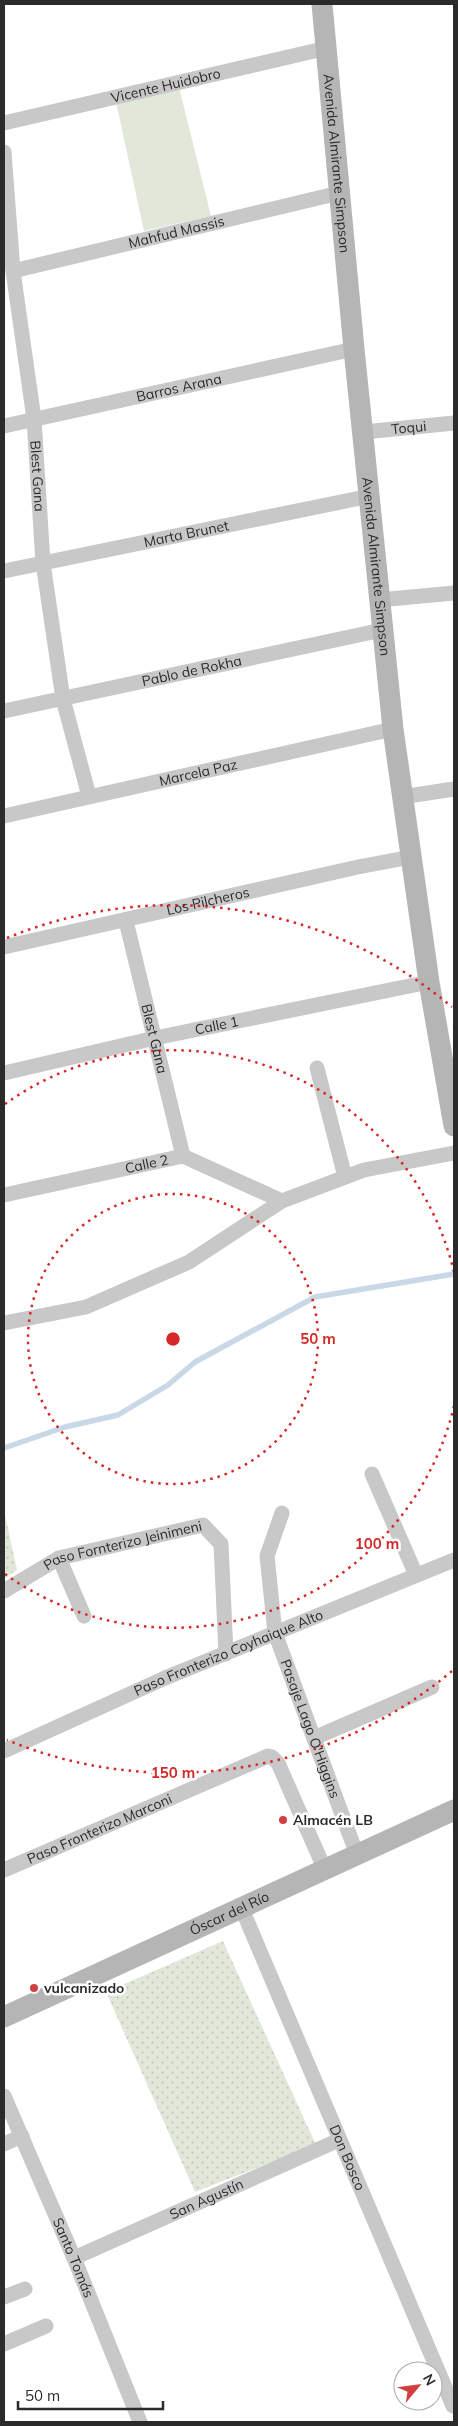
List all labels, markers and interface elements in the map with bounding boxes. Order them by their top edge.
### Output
street label: Vicente Huidobro [109,64,222,107]
street label: Avenida Almirante Simpson [320,73,354,254]
street label: Mahfud Massis [127,212,226,252]
street label: Barros Arana [134,369,223,406]
street label: Toqui [390,417,427,438]
street label: Blest Gana [26,440,49,512]
street label: Avenida Almirante Simpson [358,476,394,657]
street label: Marta Brunet [142,516,230,551]
street label: Pablo de Rokha [140,651,243,690]
street label: Marcela Paz [157,755,239,790]
street label: Los Pilcheros [165,883,251,919]
street label: Blest Gana [137,1002,172,1075]
street label: Calle 1 [193,1012,240,1039]
street label: Calle 2 [123,1150,170,1177]
text: 50 m [300,1329,336,1348]
centre of rings [164,1330,182,1348]
street label: Paso Fornterizo Jeinimeni [40,1517,204,1574]
text: 100 m [355,1534,399,1553]
street label: Paso Fronterizo Coyhaique Alto [131,1605,326,1700]
street label: Pasaje Lago O'Higgins [276,1657,344,1801]
text: 150 m [151,1763,195,1782]
street label: Paso Fronterizo Marconi [24,1790,175,1868]
place label: Almacén LB [293,1811,373,1829]
marker: Almacén LB [277,1814,289,1826]
street label: Óscar del Río [187,1887,272,1939]
place label: vulcanizado [43,1979,124,1997]
marker: vulcanizado [28,1982,40,1994]
street label: Don Bosco [326,2122,369,2193]
street label: San Agustín [167,2175,246,2223]
street label: Santo Tomás [49,2215,98,2300]
north arrow [393,2361,443,2411]
text: N [419,2371,440,2389]
scale bar [18,2378,162,2410]
text: 50 m [25,2386,60,2405]

